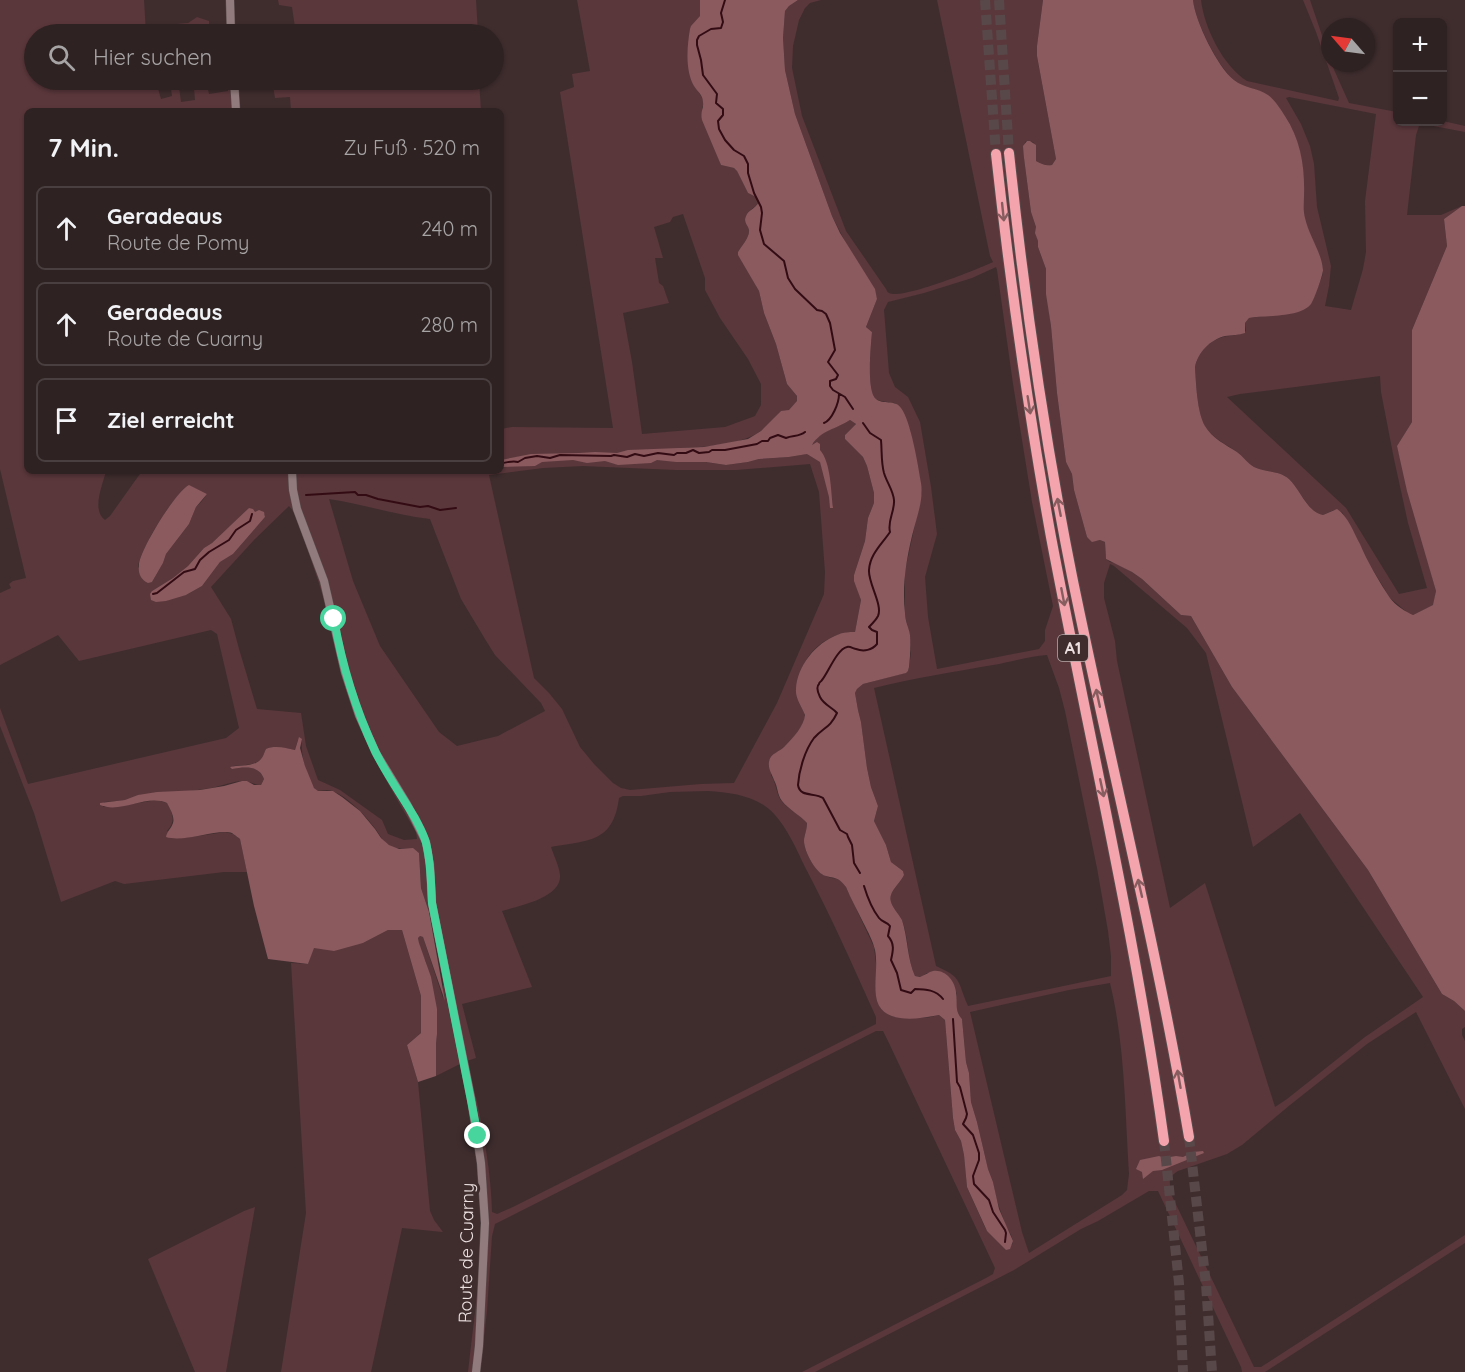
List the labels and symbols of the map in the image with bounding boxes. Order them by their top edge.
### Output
north arrow [1321,18,1375,72]
one-way arrow [997,201,1008,221]
one-way arrow [1023,395,1034,414]
one-way arrow [1053,497,1064,517]
one-way arrow [1058,587,1069,606]
route start [320,605,346,631]
road number: A1 [1058,635,1088,661]
one-way arrow [1092,689,1103,708]
one-way arrow [1097,778,1108,797]
one-way arrow [1134,879,1146,898]
one-way arrow [1173,1070,1184,1090]
route end [464,1122,490,1148]
street label: Route de Cuarny [453,1183,479,1323]

